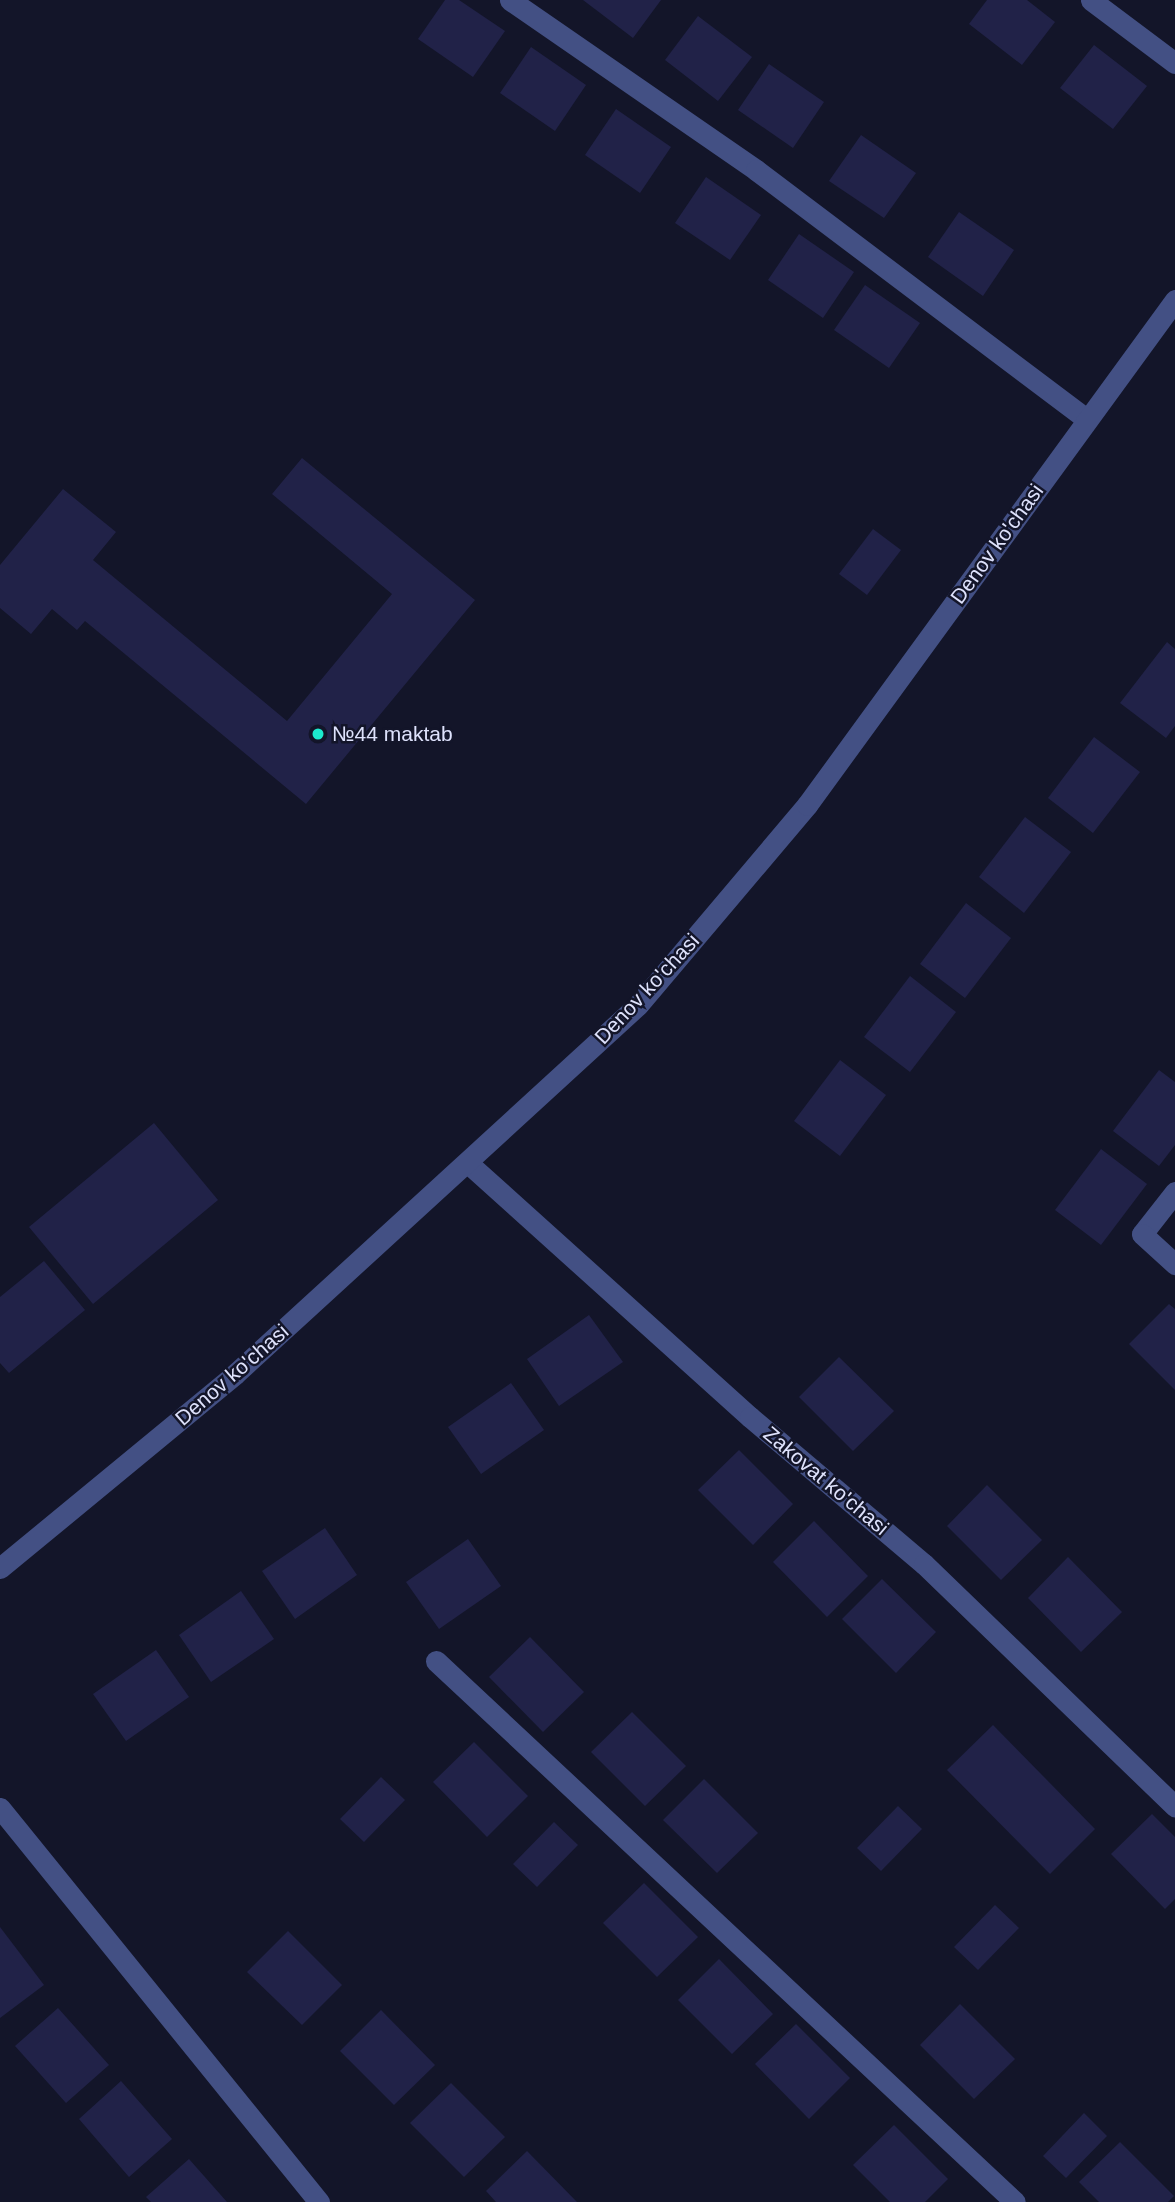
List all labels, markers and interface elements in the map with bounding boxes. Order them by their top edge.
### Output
street label: Denov ko'chasi [945,479,1049,609]
place label: №44 maktab [332,721,453,747]
marker: №44 maktab [310,726,326,742]
street label: Denov ko'chasi [589,929,705,1049]
street label: Denov ko'chasi [170,1319,294,1431]
street label: Zakovat ko'chasi [758,1421,894,1541]

